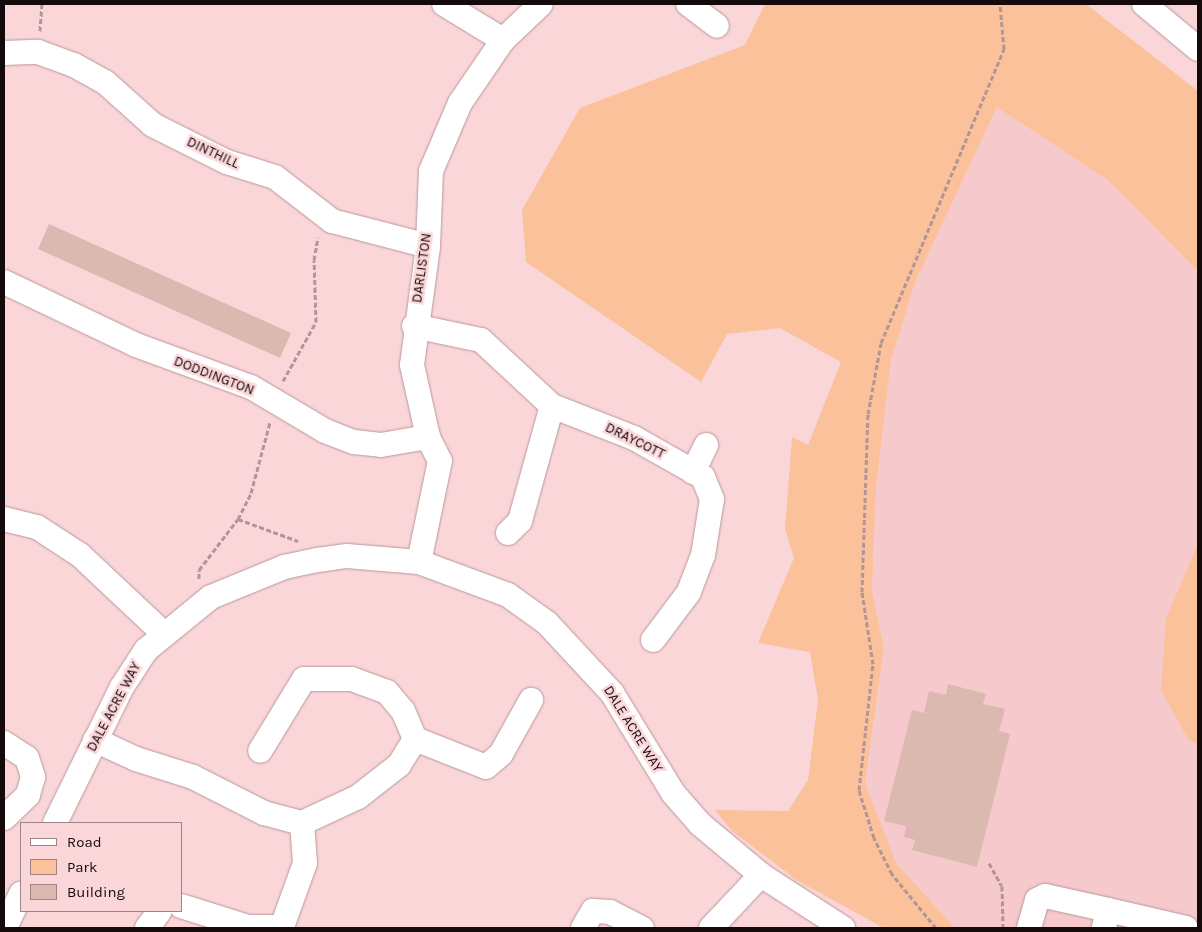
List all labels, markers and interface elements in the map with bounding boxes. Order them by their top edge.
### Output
street label: DINTHILL [184,134,242,172]
street label: DARLISTON [409,232,435,304]
street label: DODDINGTON [171,353,257,399]
street label: DRAYCOTT [602,419,668,463]
street label: DALE ACRE WAY [83,659,145,755]
street label: DALE ACRE WAY [600,683,666,775]
legend [20,822,182,912]
text: Road [67,833,102,851]
text: Park [67,858,97,876]
text: Building [67,883,125,901]

